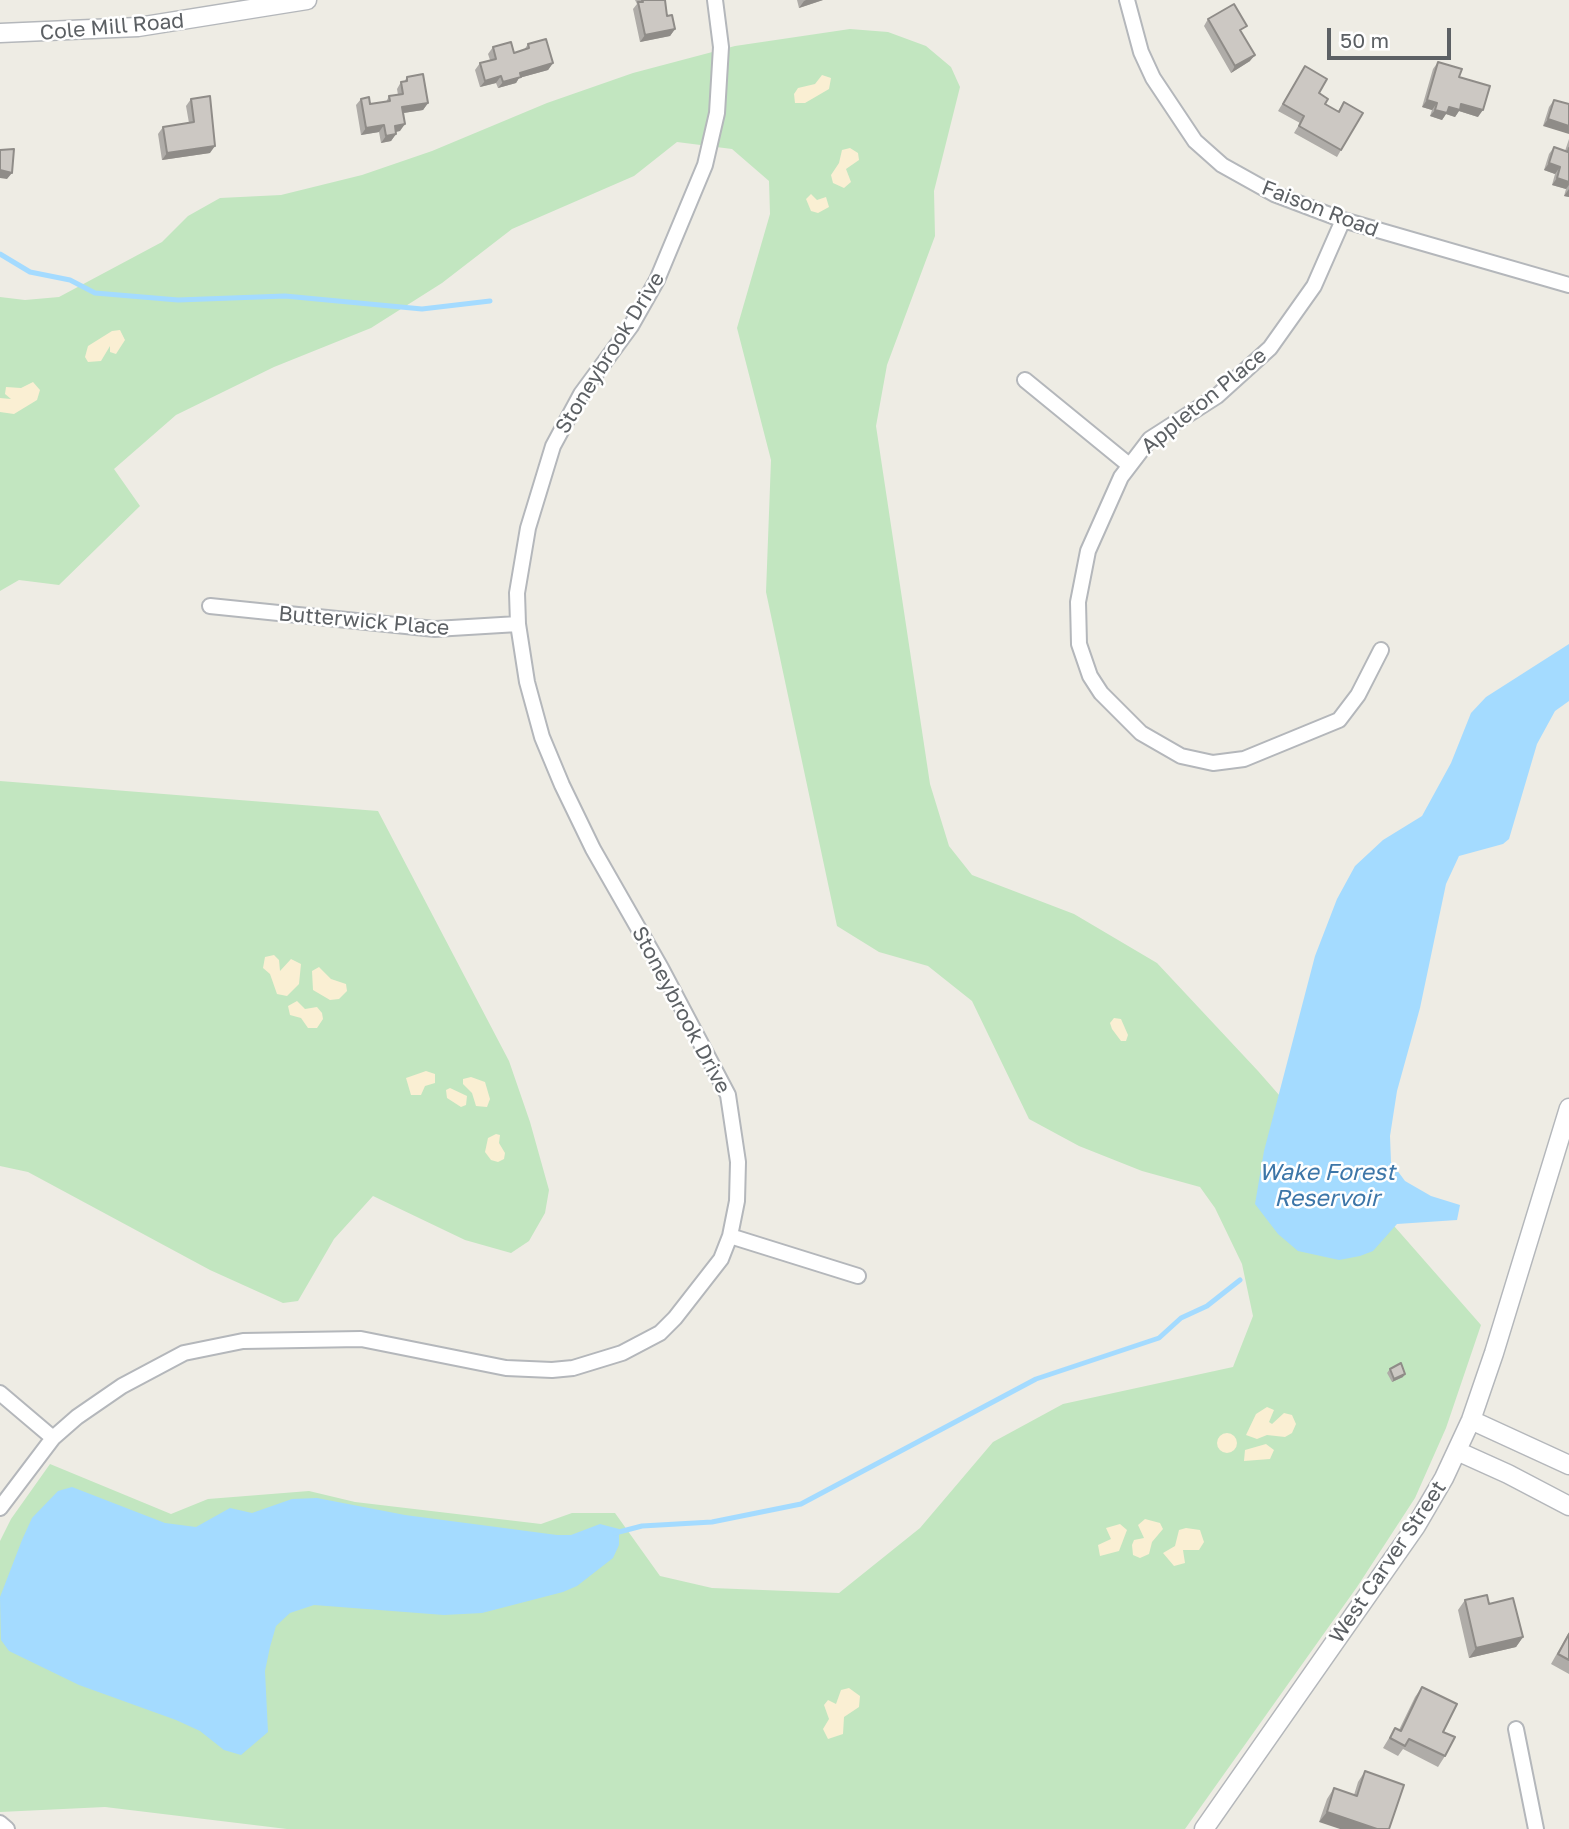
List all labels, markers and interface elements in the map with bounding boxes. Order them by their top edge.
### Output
street label: Cole Mill Road [39,8,185,46]
scale bar [1331,14,1455,58]
text: 50 m [1340,27,1389,53]
street label: Faison Road [1258,175,1382,243]
street label: Stoneybrook Drive [550,268,670,438]
street label: Appleton Place [1136,343,1272,459]
street label: Butterwick Place [278,601,450,641]
street label: Stoneybrook Drive [626,922,736,1098]
water label: Wake Forest Reservoir [1259,1159,1395,1213]
street label: West Carver Street [1324,1476,1452,1648]

